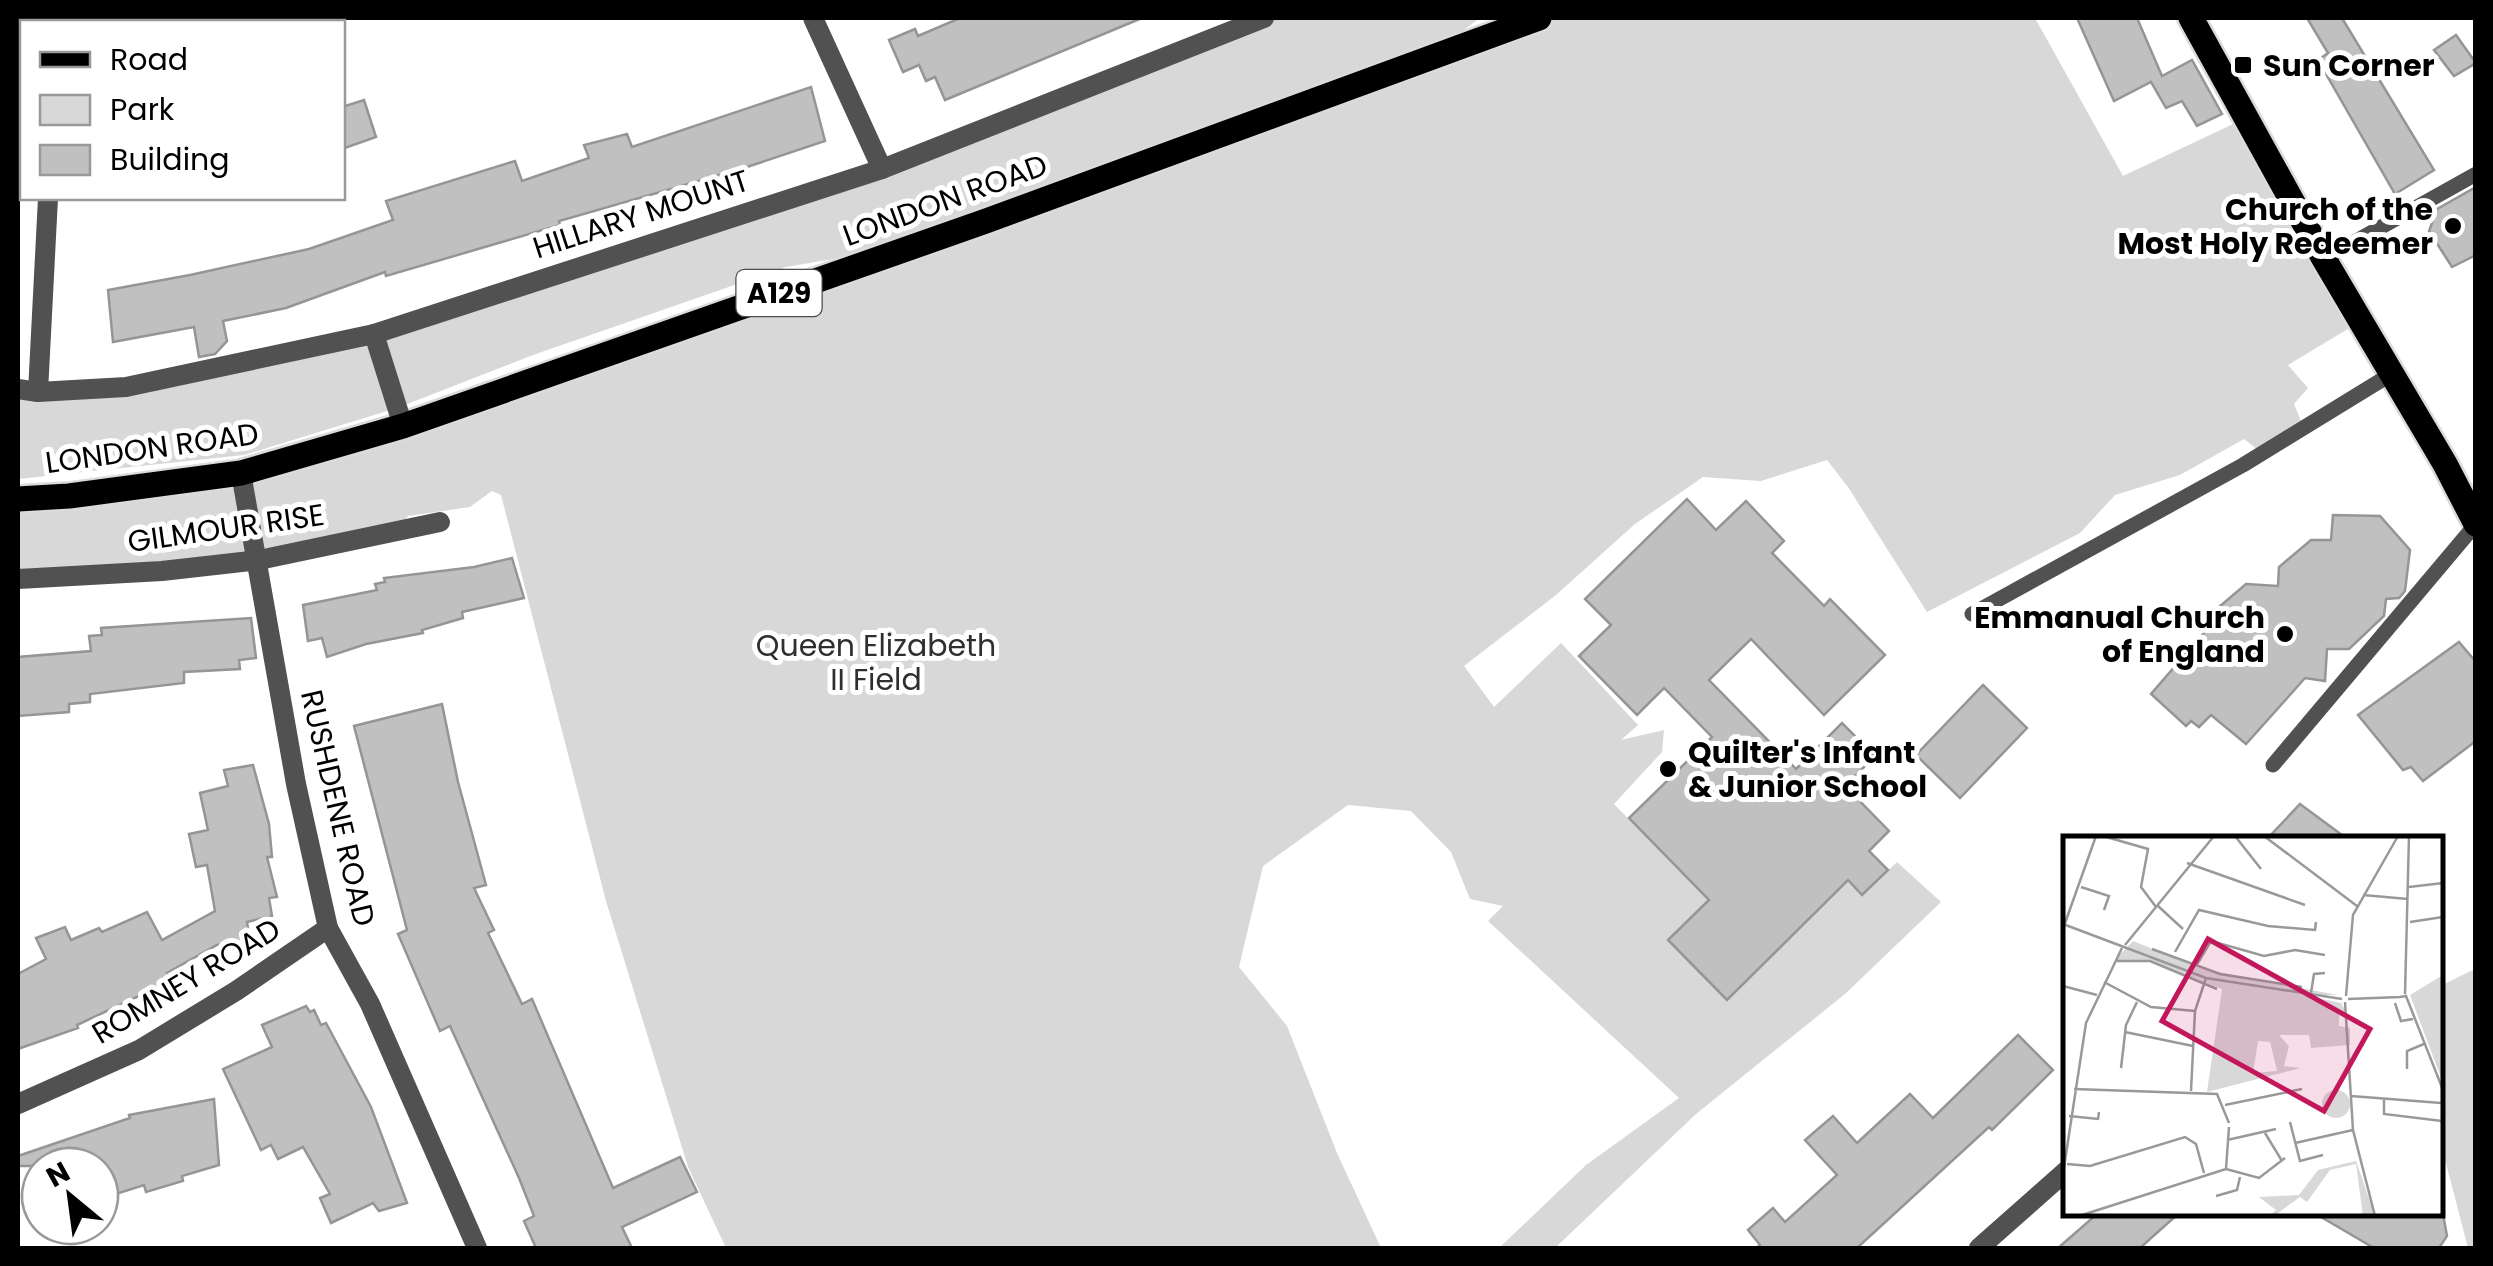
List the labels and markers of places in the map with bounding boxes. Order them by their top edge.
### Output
place label: Sun Corner [2263,44,2435,87]
marker: Sun Corner [2232,54,2254,76]
place label: Church of the Most Holy Redeemer [2117,188,2433,265]
marker: Church of the Most Holy Redeemer [2442,215,2464,237]
place label: Emmanual Church of England [1974,596,2265,673]
marker: Emmanual Church of England [2274,623,2296,645]
place label: Quilter's Infant & Junior School [1688,731,1927,808]
marker: Quilter's Infant & Junior School [1657,758,1679,780]

